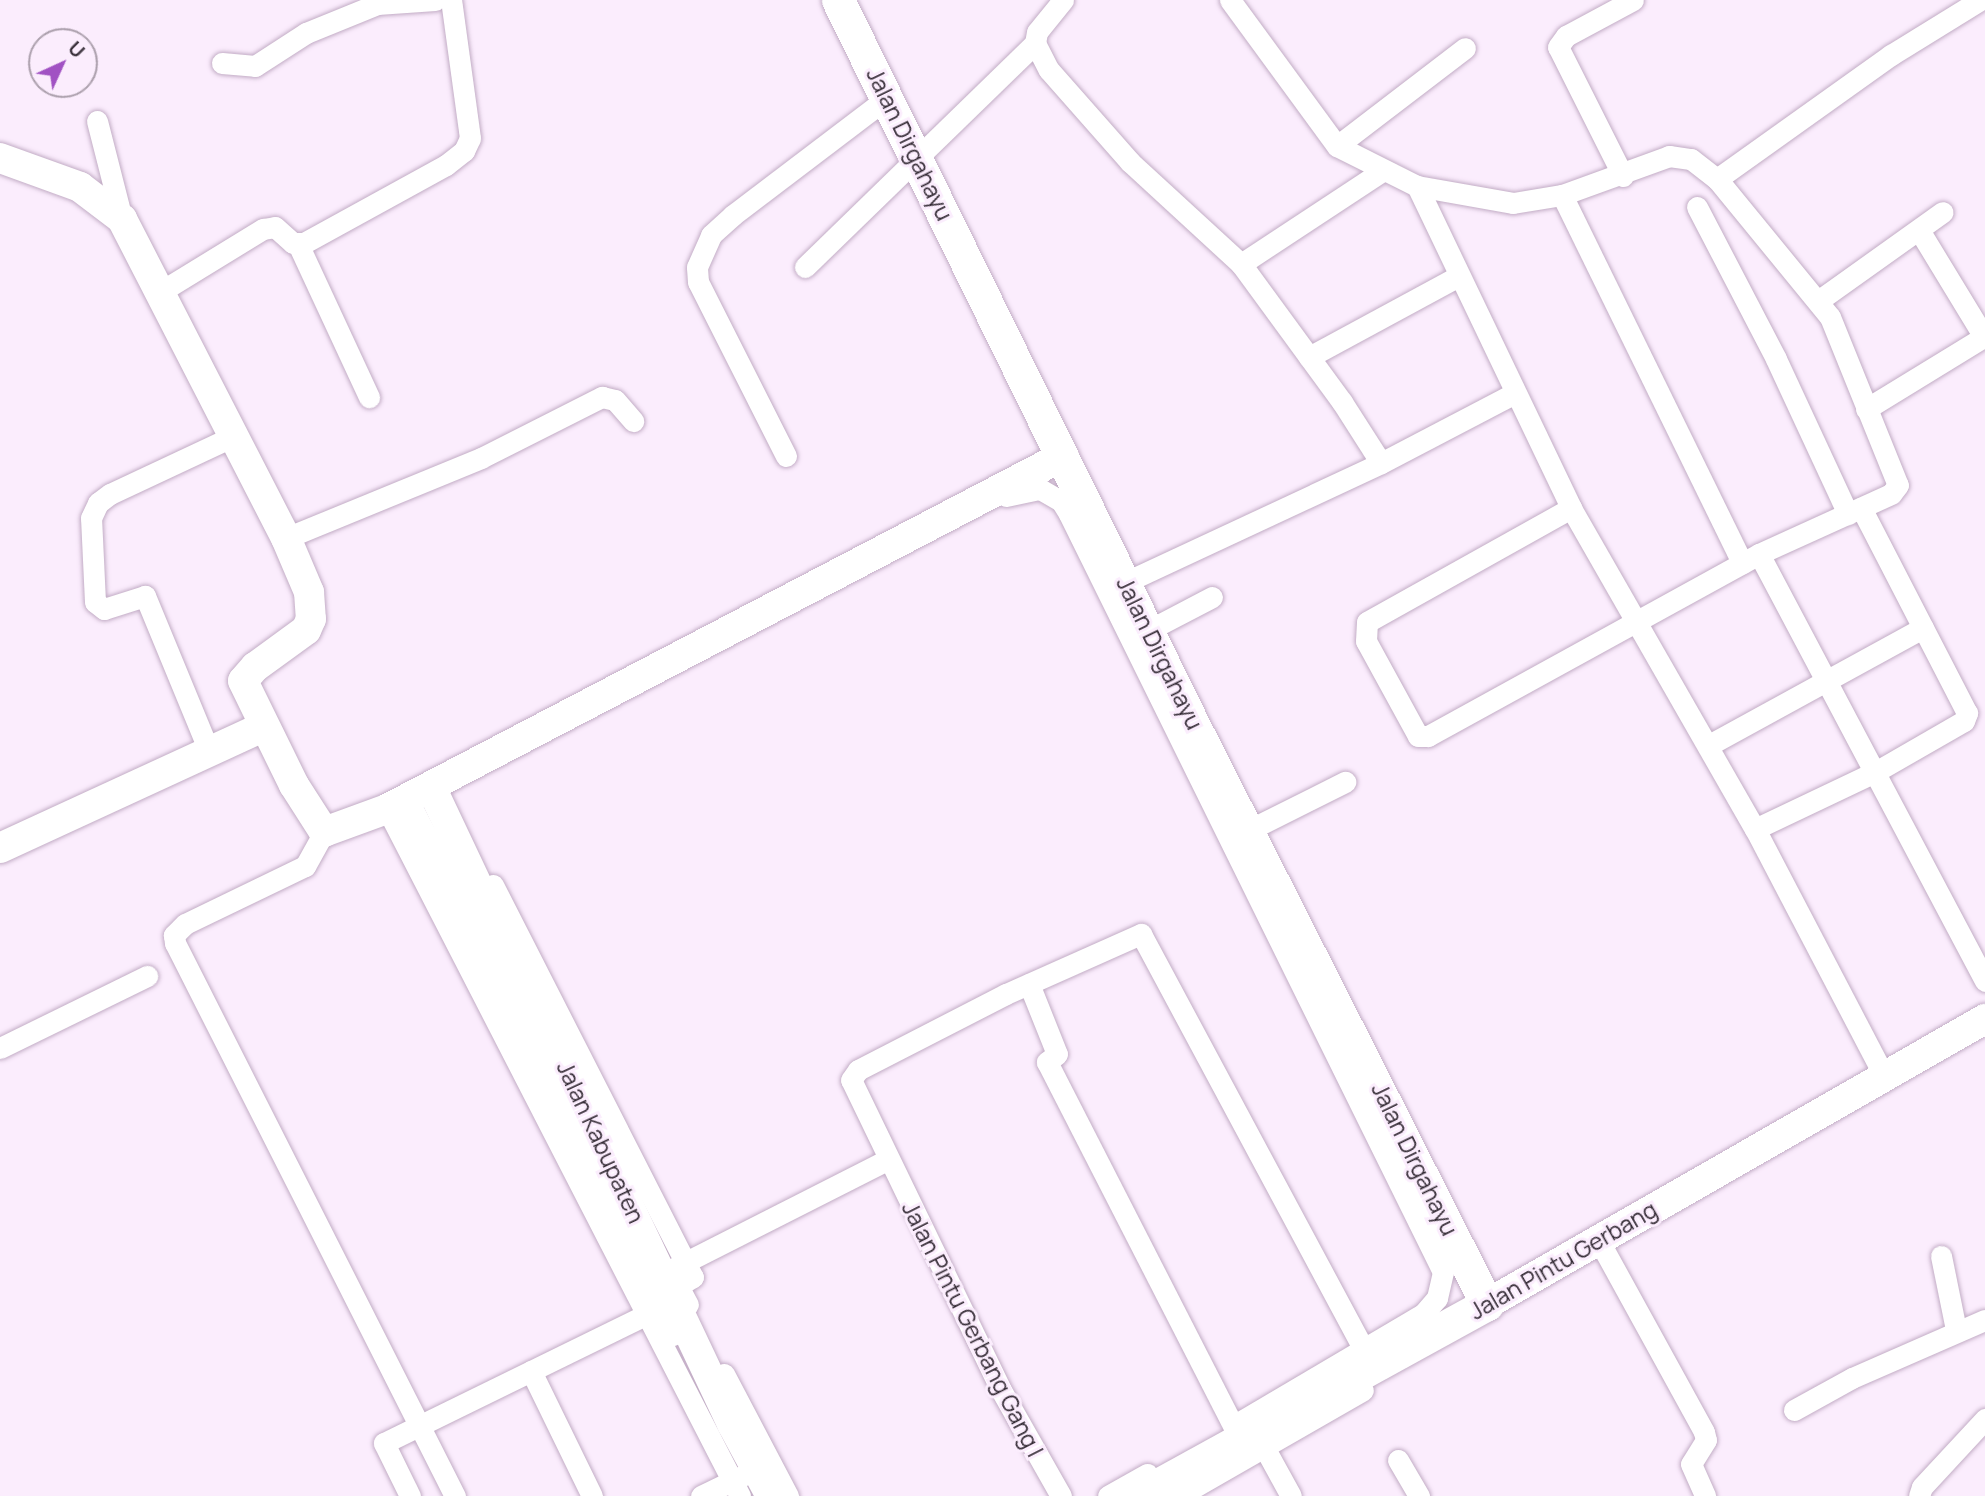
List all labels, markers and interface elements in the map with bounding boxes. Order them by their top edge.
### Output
north arrow [28,28,98,98]
text: U [62,36,90,64]
street label: Jalan Dirgahayu [861,63,959,225]
street label: Jalan Dirgahayu [1111,572,1209,734]
street label: Jalan Kabupaten [551,1057,651,1227]
street label: Jalan Dirgahayu [1366,1078,1464,1240]
street label: Jalan Pintu Gerbang [1464,1195,1662,1325]
street label: Jalan Pintu Gerbang Gang I [897,1197,1049,1461]

